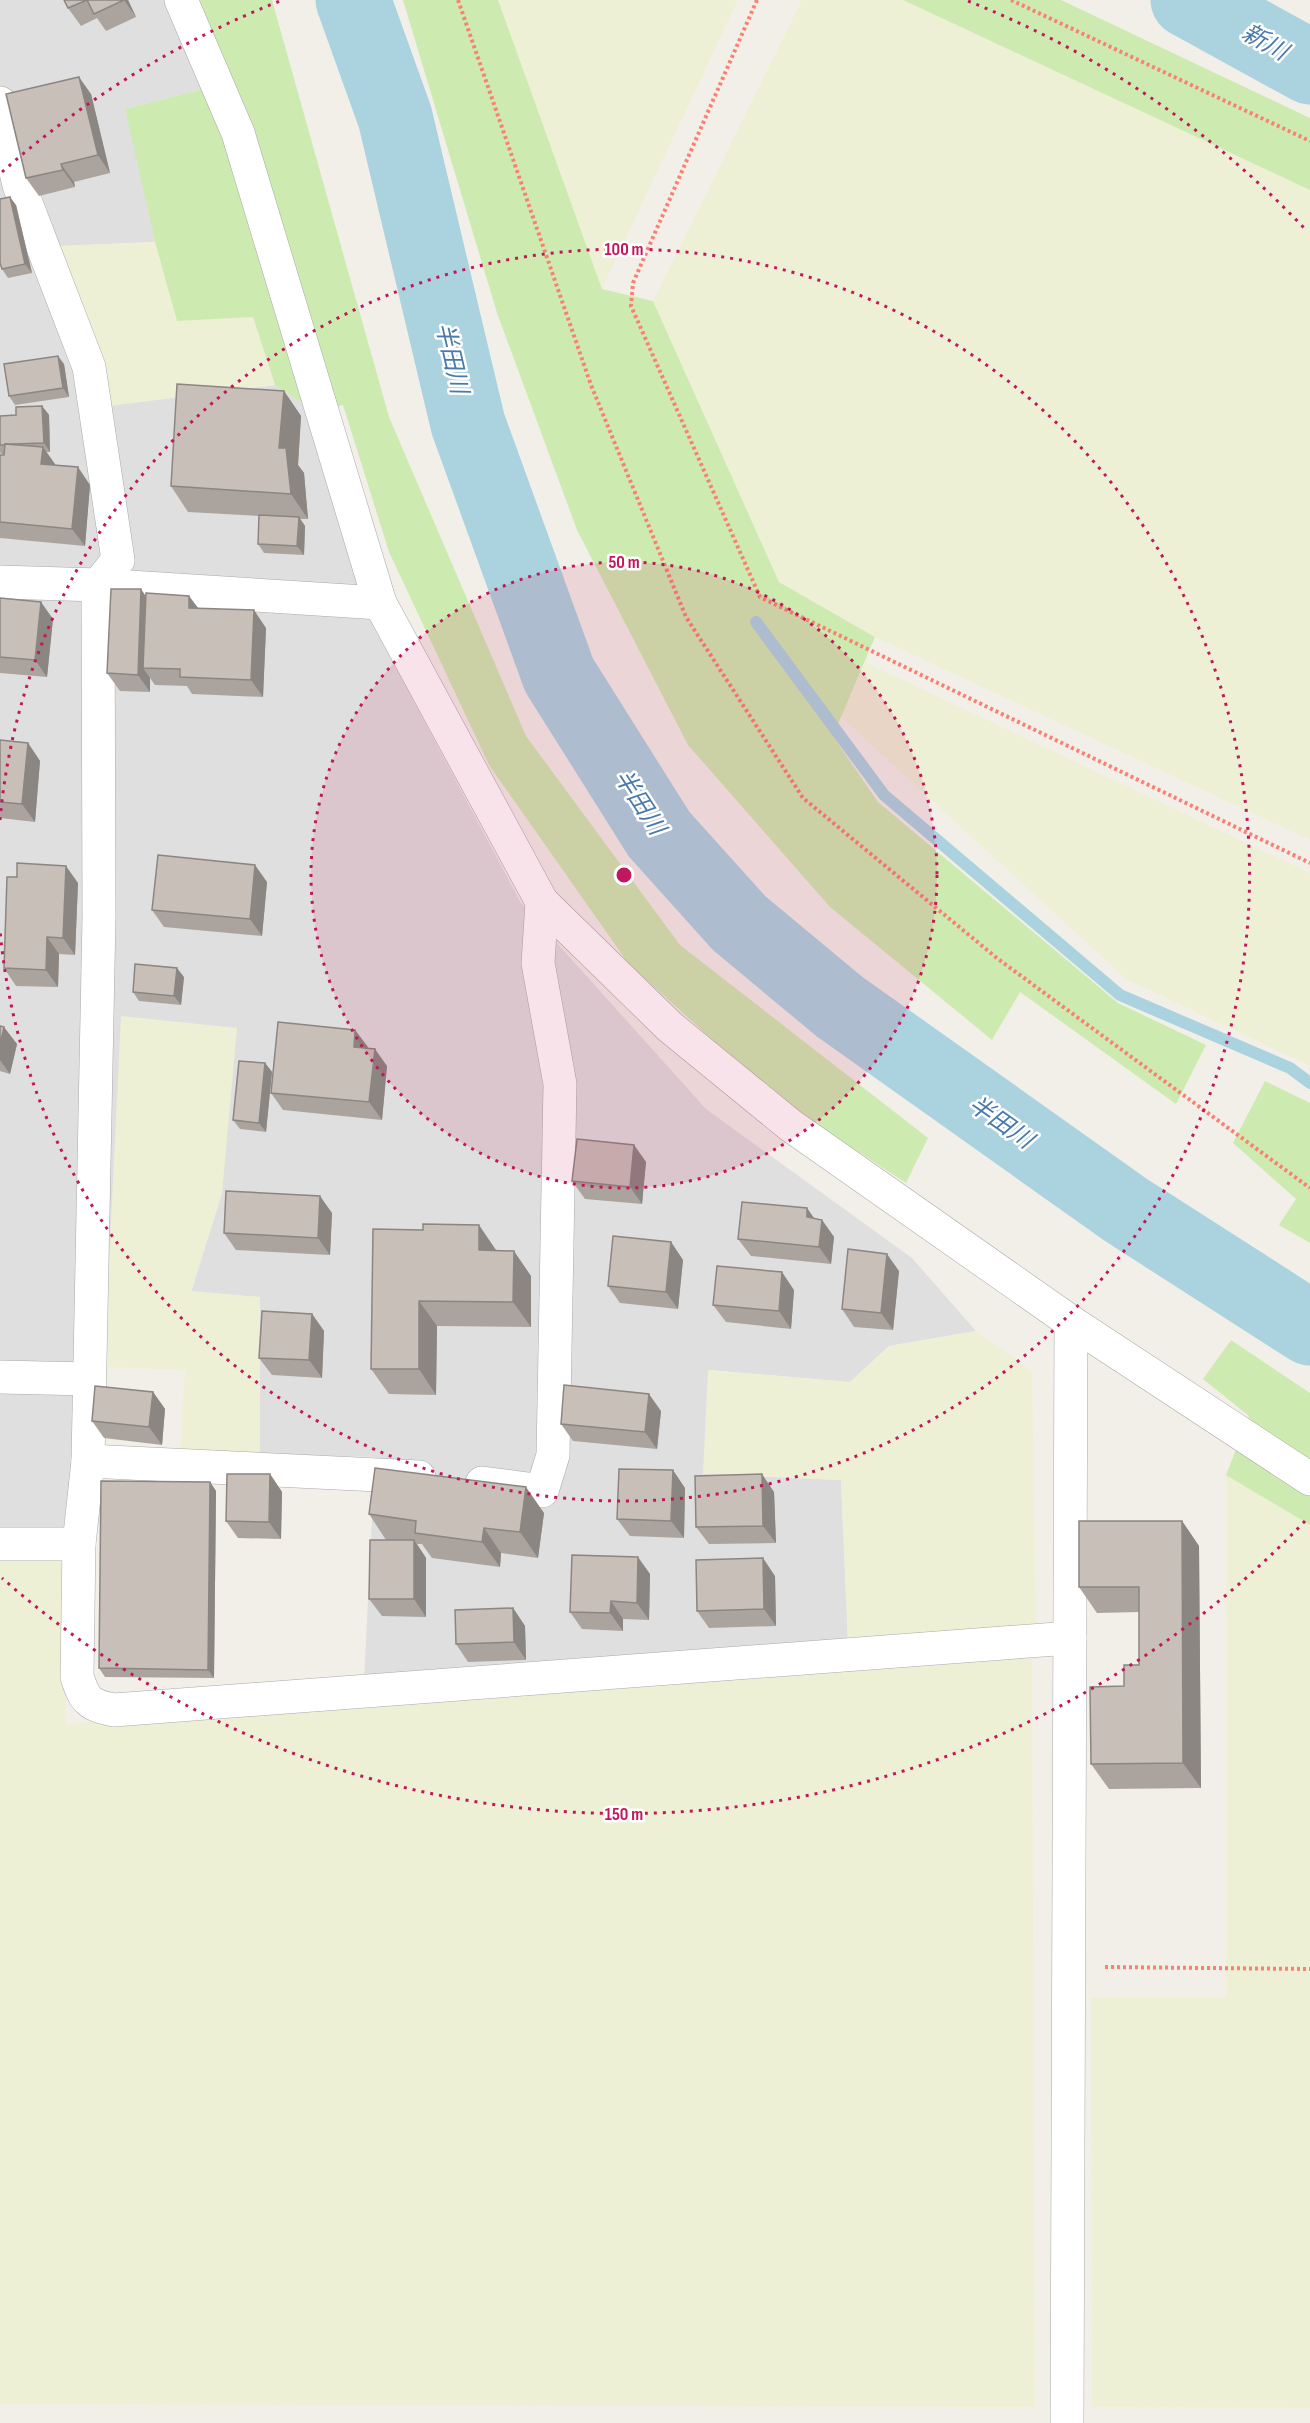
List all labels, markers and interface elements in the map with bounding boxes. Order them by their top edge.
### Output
water label: 新川 [1237,18,1295,68]
text: 100 m [605,239,644,260]
water label: 半田川 [429,320,474,399]
text: 50 m [608,552,640,573]
water label: 半田川 [608,764,673,843]
centre of rings [614,865,634,885]
water label: 半田川 [963,1090,1041,1157]
text: 150 m [605,1804,643,1825]

